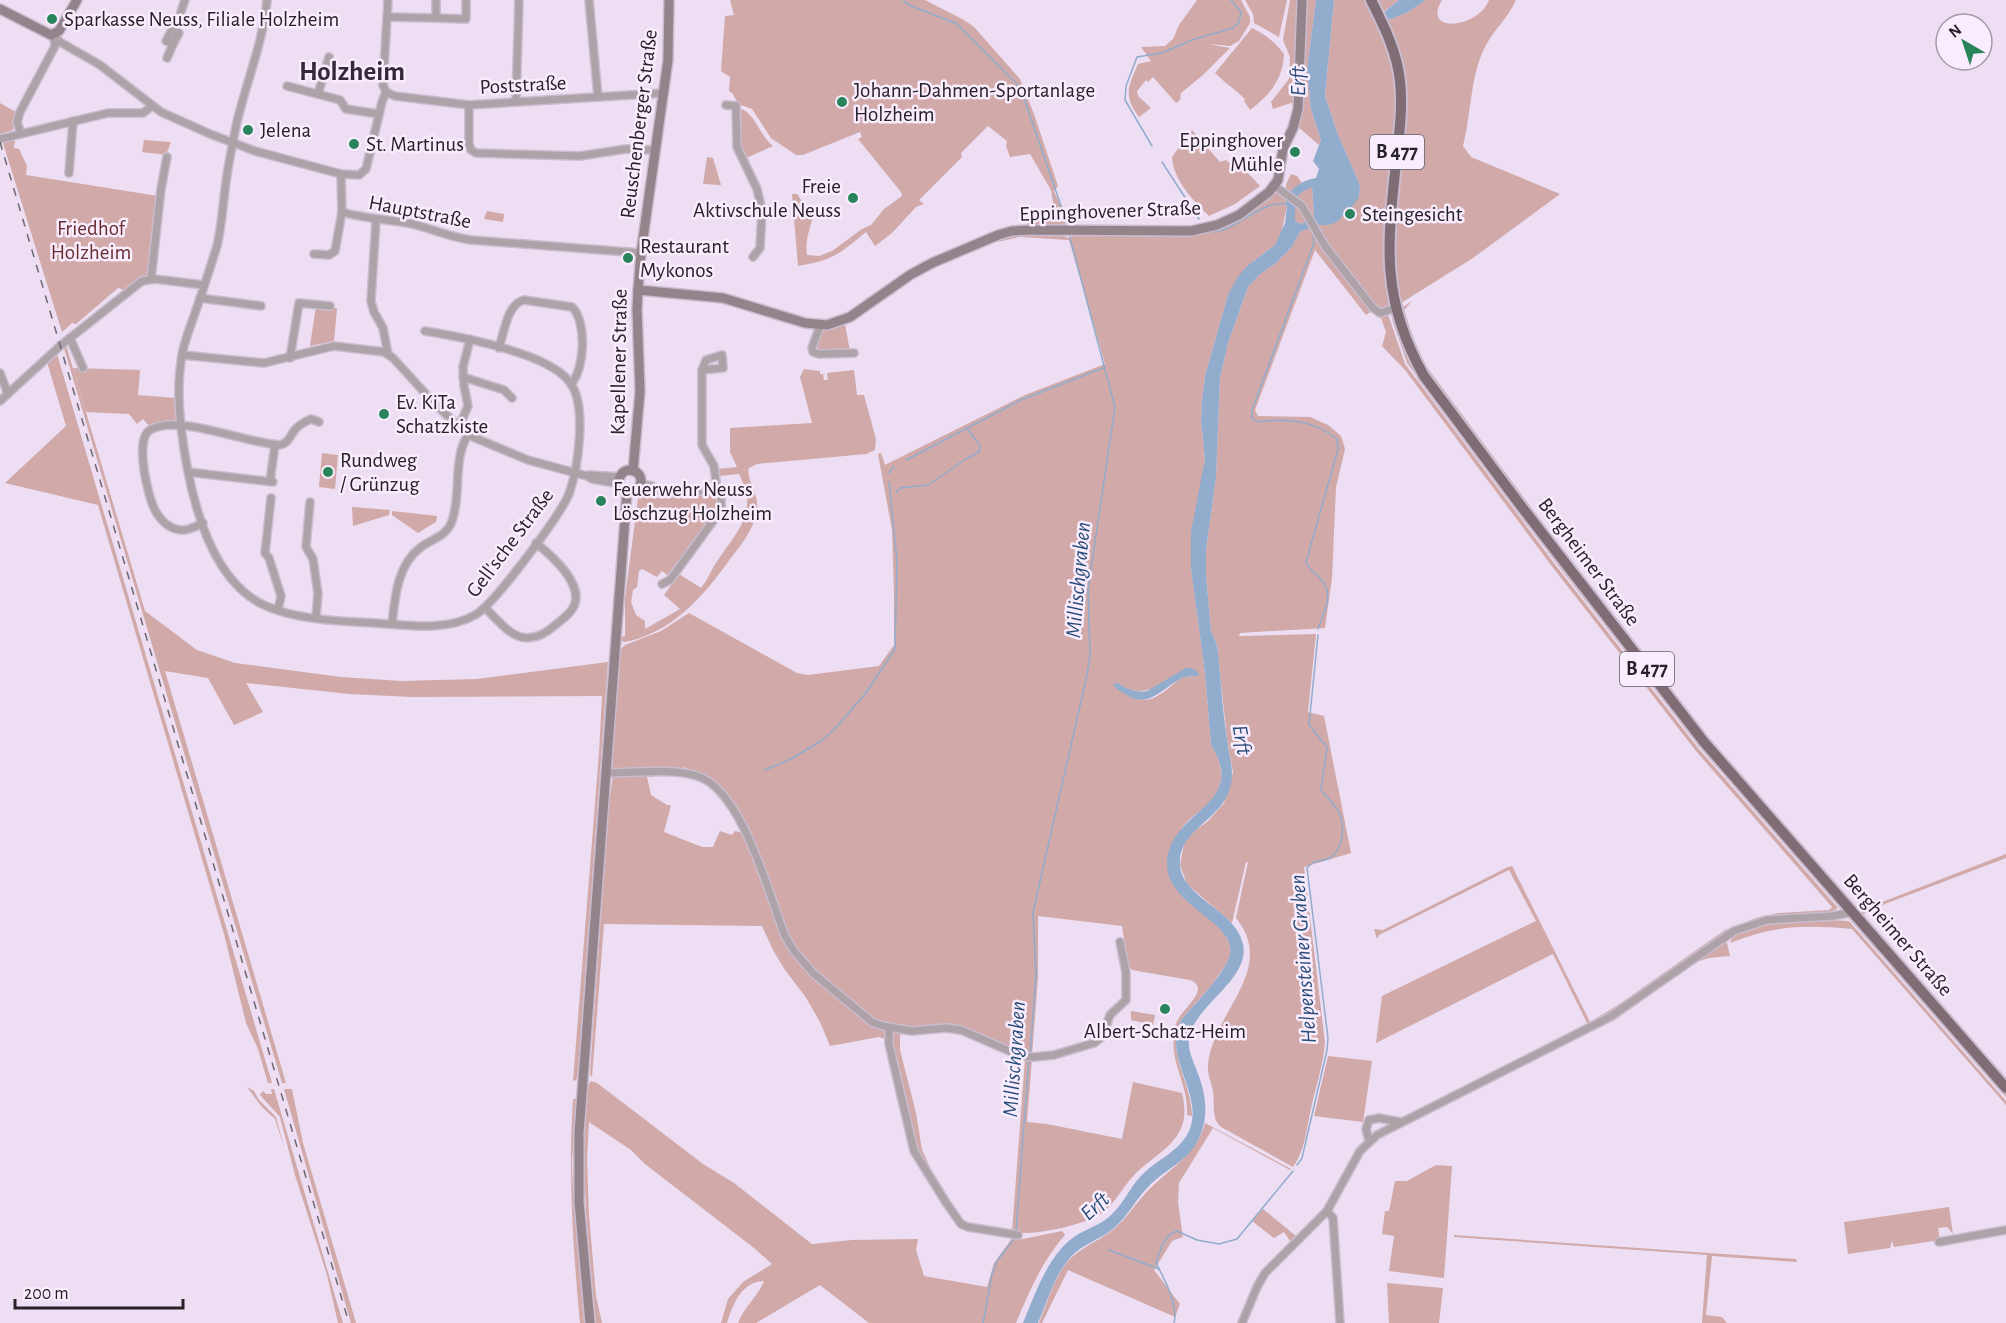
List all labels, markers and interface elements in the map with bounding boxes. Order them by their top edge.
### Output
place label: Sparkasse Neuss, Filiale Holzheim [64,9,339,30]
marker: Sparkasse Neuss, Filiale Holzheim [45,12,59,26]
north arrow [1934,12,1994,72]
text: N [1946,21,1965,41]
street label: Reuschenberger Straße [617,28,661,220]
district label: Holzheim [299,58,405,85]
water label: Erft [1287,65,1309,96]
street label: Poststraße [479,72,567,98]
place label: Johann-Dahmen-Sportanlage Holzheim [854,80,1095,125]
marker: Johann-Dahmen-Sportanlage Holzheim [835,95,849,109]
place label: Jelena [260,120,311,141]
marker: Jelena [241,123,255,137]
place label: Eppinghover Mühle [1179,130,1283,175]
place label: St. Martinus [366,134,464,155]
road number: B 477 [1370,135,1424,169]
marker: St. Martinus [347,137,361,151]
marker: Eppinghover Mühle [1288,145,1302,159]
place label: Freie Aktivschule Neuss [693,176,841,221]
marker: Freie Aktivschule Neuss [846,191,860,205]
street label: Hauptstraße [367,192,473,232]
street label: Eppinghovener Straße [1019,197,1201,225]
place label: Steingesicht [1362,204,1463,225]
marker: Steingesicht [1343,207,1357,221]
park label: Friedhof Holzheim [51,218,131,263]
place label: Restaurant Mykonos [640,236,729,281]
marker: Restaurant Mykonos [621,251,635,265]
street label: Kapellener Straße [607,289,631,435]
place label: Ev. KiTa Schatzkiste [396,392,488,437]
marker: Ev. KiTa Schatzkiste [377,407,391,421]
place label: Rundweg / Grünzug [340,450,420,495]
marker: Rundweg / Grünzug [321,465,335,479]
place label: Feuerwehr Neuss Löschzug Holzheim [613,479,772,524]
street label: Gell'sche Straße [463,485,557,601]
marker: Feuerwehr Neuss Löschzug Holzheim [594,494,608,508]
street label: Bergheimer Straße [1534,494,1644,630]
water label: Millischgraben [1062,521,1094,639]
road number: B 477 [1620,652,1674,686]
water label: Erft [1229,723,1256,758]
street label: Bergheimer Straße [1839,870,1957,1000]
water label: Helpensteiner Graben [1286,874,1321,1044]
water label: Millischgraben [999,1000,1029,1118]
marker: Albert-Schatz-Heim [1158,1002,1172,1016]
place label: Albert-Schatz-Heim [1084,1021,1246,1042]
water label: Erft [1076,1187,1114,1224]
scale bar [15,1272,183,1310]
text: 200 m [24,1285,69,1303]

